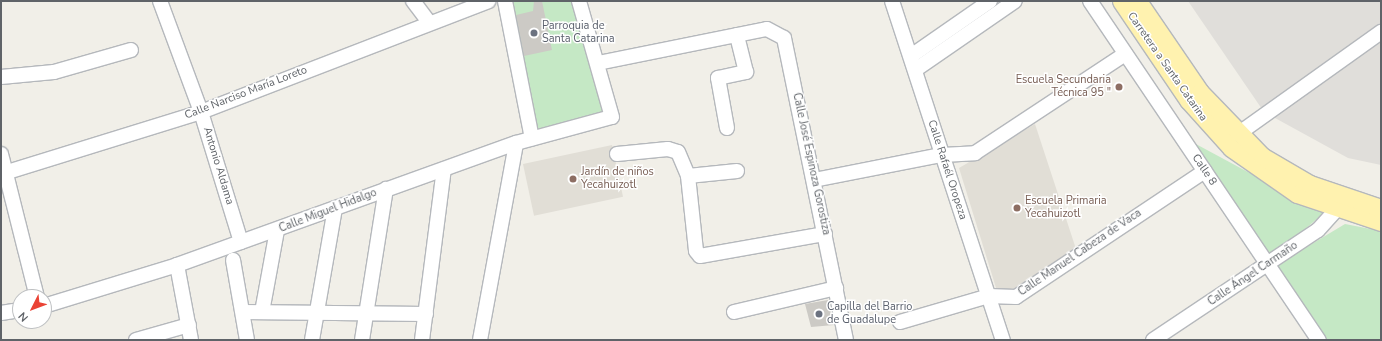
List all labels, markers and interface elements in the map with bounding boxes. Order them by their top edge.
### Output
street label: Carretera a Santa Catarina [1124,10,1210,124]
place label: Parroquia de Santa Catarina [542,20,615,46]
marker: Parroquia de Santa Catarina [529,28,539,38]
street label: Calle Narciso María Loreto [183,64,309,122]
place label: Escuela Secundaria Técnica 95 " [1016,74,1111,100]
marker: Escuela Secundaria Técnica 95 " [1114,82,1124,92]
street label: Calle José Espinoza Gorostiza [789,92,833,236]
street label: Calle Rafaél Oropeza [925,118,969,222]
street label: Antonio Aldama [200,126,236,206]
street label: Calle 8 [1189,152,1219,188]
place label: Jardín de niños Yecahuizotl [581,166,654,192]
marker: Jardín de niños Yecahuizotl [568,174,578,184]
street label: Calle Miguel Hidalgo [277,186,379,236]
place label: Escuela Primaria Yecahuizotl [1025,195,1107,221]
marker: Escuela Primaria Yecahuizotl [1012,203,1022,213]
street label: Calle Manuel Cabeza de Vaca [1016,207,1144,299]
street label: Calle Ángel Carmaño [1206,239,1300,309]
north arrow [12,289,52,329]
place label: Capilla del Barrio de Guadalupe [827,301,912,327]
text: N [15,309,32,325]
marker: Capilla del Barrio de Guadalupe [814,309,824,319]

